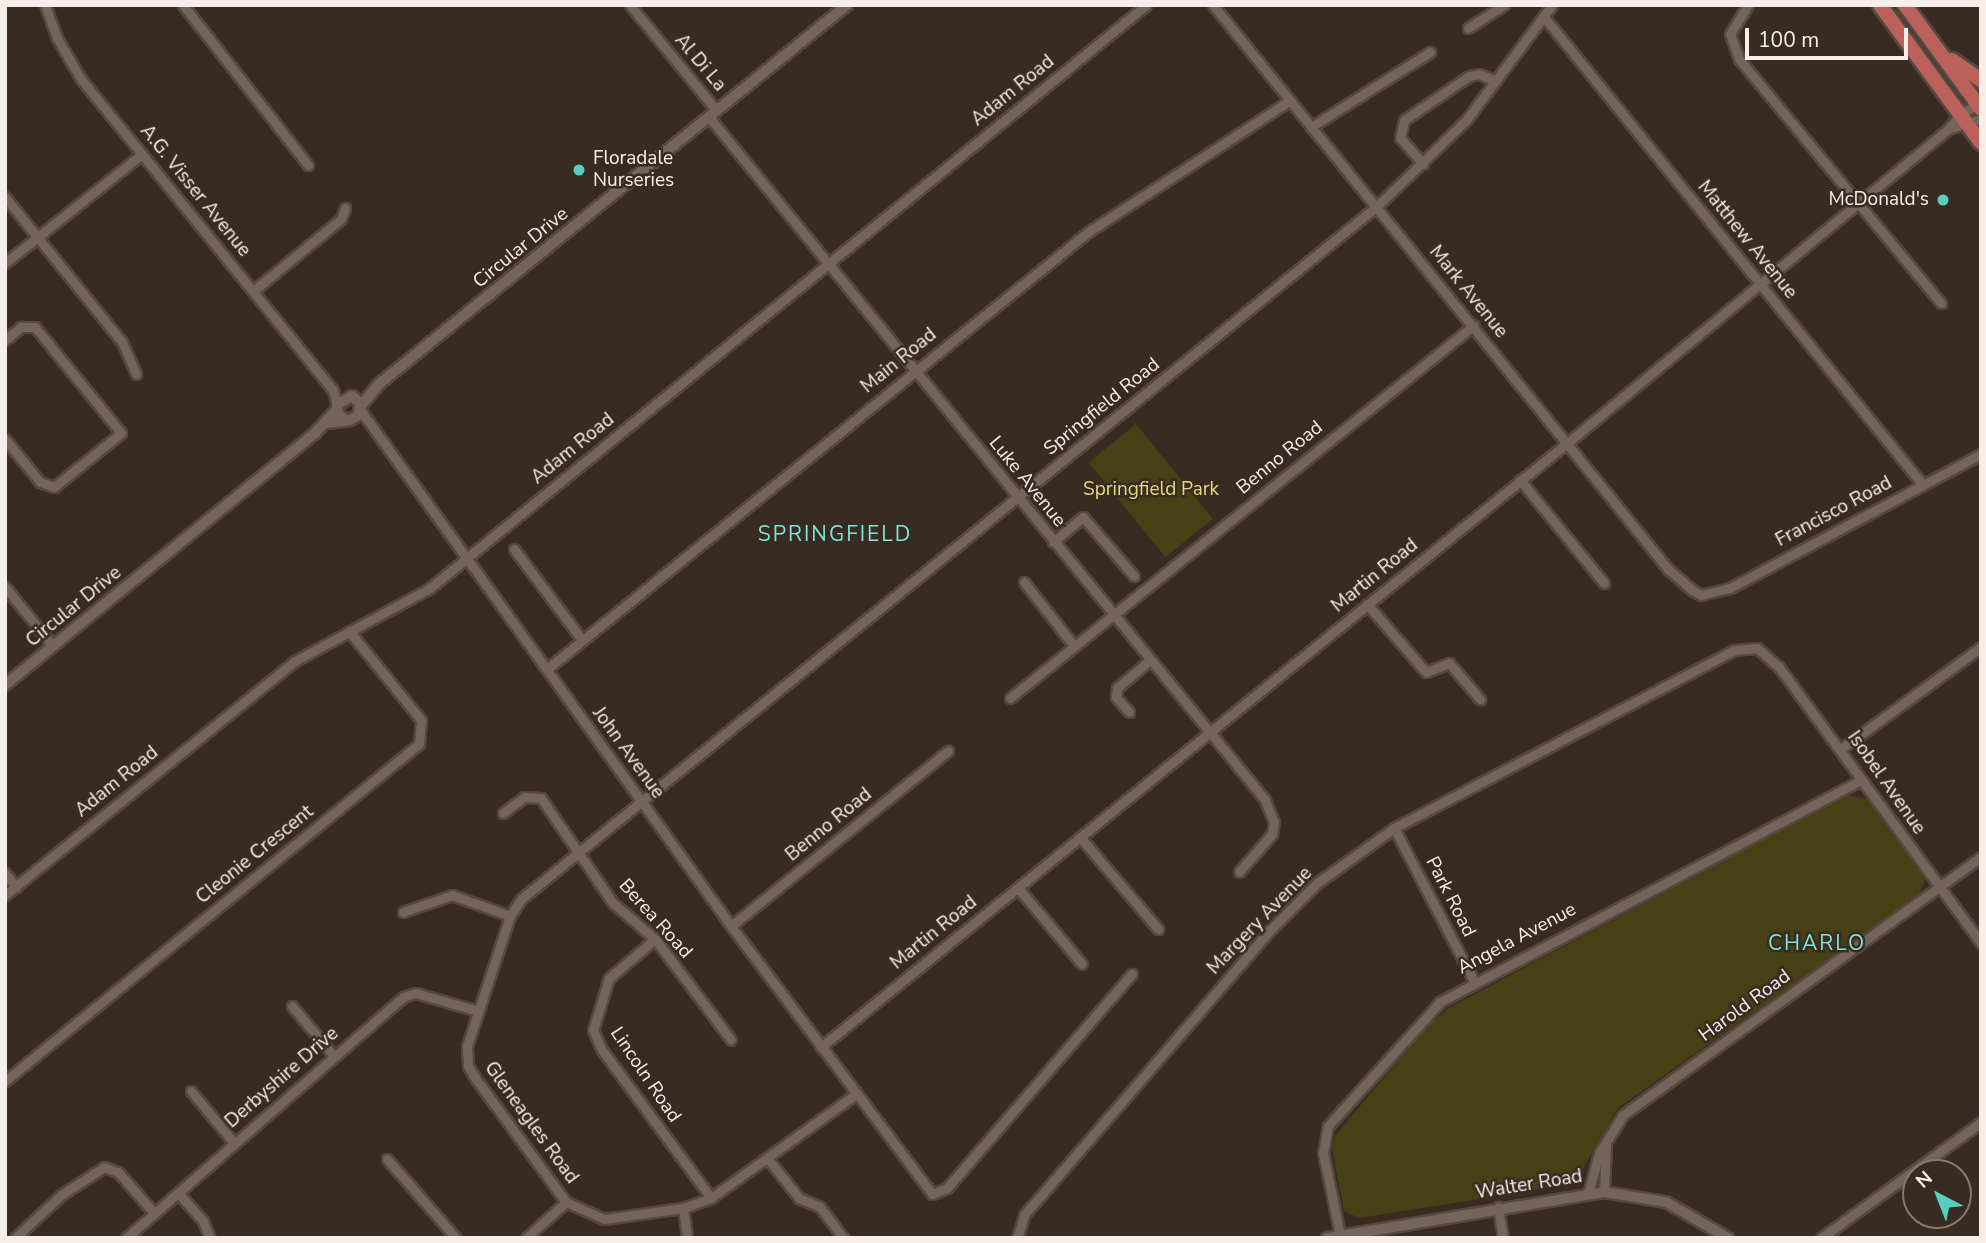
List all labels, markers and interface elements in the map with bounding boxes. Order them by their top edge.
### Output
scale bar [1748,14,1911,58]
text: 100 m [1758,26,1819,54]
street label: Al Di La [669,30,731,96]
street label: Adam Road [967,51,1059,131]
street label: A.G. Visser Avenue [135,120,255,262]
place label: Floradale Nurseries [593,148,674,192]
marker: Floradale Nurseries [571,162,587,178]
street label: Matthew Avenue [1692,176,1802,304]
place label: McDonald's [1828,189,1929,211]
marker: McDonald's [1935,192,1951,208]
street label: Circular Drive [469,203,573,293]
street label: Mark Avenue [1424,241,1512,343]
street label: Main Road [857,324,941,398]
street label: Springfield Road [1040,353,1164,461]
street label: Adam Road [527,409,619,489]
street label: Benno Road [1232,416,1328,500]
street label: Luke Avenue [984,432,1070,532]
street label: Francisco Road [1772,472,1896,552]
park label: Springfield Park [1083,479,1219,501]
district label: SPRINGFIELD [759,521,911,547]
street label: Martin Road [1327,534,1423,618]
street label: Circular Drive [22,562,126,652]
street label: John Avenue [587,703,669,803]
street label: Isobel Avenue [1842,727,1930,839]
street label: Adam Road [71,742,163,822]
street label: Benno Road [781,783,877,867]
street label: Cleonie Crescent [192,801,318,909]
street label: Park Road [1420,853,1480,941]
street label: Margery Avenue [1203,862,1317,980]
street label: Berea Road [613,875,697,963]
street label: Martin Road [886,891,982,975]
street label: Angela Avenue [1454,898,1580,980]
district label: CHARLO [1769,930,1865,956]
street label: Harold Road [1695,965,1795,1047]
street label: Derbyshire Drive [221,1023,343,1133]
street label: Lincoln Road [605,1023,685,1127]
street label: Gleneagles Road [479,1057,583,1189]
north arrow [1902,1159,1972,1229]
street label: Walter Road [1474,1165,1584,1205]
text: N [1910,1165,1938,1194]

